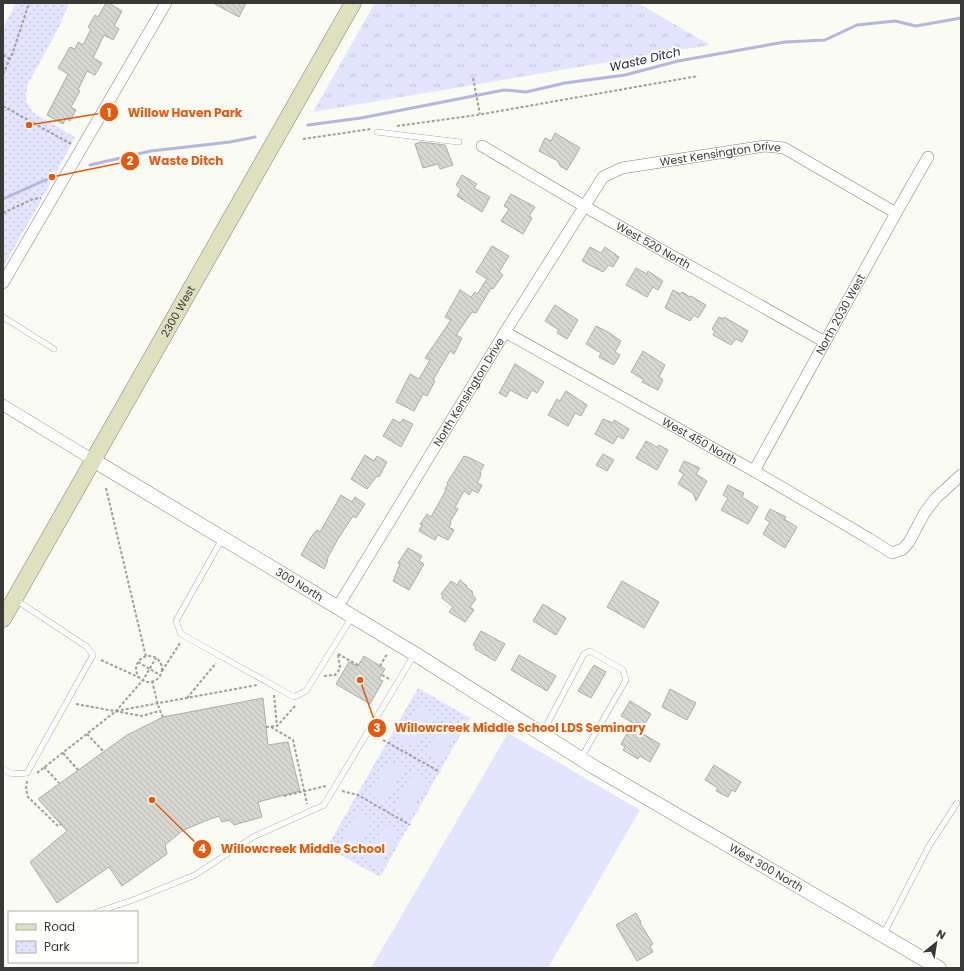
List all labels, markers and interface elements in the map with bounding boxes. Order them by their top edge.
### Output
water label: Waste Ditch [608,43,682,75]
callout: Willow Haven Park [99,100,250,124]
text: 1 [107,104,111,121]
text: Willow Haven Park [128,104,243,121]
street label: West Kensington Drive [659,138,782,170]
callout: Waste Ditch [120,149,231,173]
text: 2 [127,152,134,169]
text: Waste Ditch [149,152,223,169]
street label: West 520 North [613,218,694,273]
street label: North 2030 West [812,271,869,357]
street label: 2300 West [157,283,199,340]
street label: North Kensington Drive [429,334,508,449]
street label: West 450 North [659,413,740,468]
street label: 300 North [273,564,326,605]
callout: Willowcreek Middle School LDS Seminary [367,716,654,740]
text: 3 [373,719,381,736]
text: Willowcreek Middle School LDS Seminary [394,719,646,736]
callout: Willowcreek Middle School [192,837,393,861]
street label: West 300 North [726,839,806,895]
text: 4 [198,840,206,857]
text: Willowcreek Middle School [221,840,385,857]
legend [8,911,138,963]
text: Road [44,918,75,935]
north arrow [916,923,956,963]
text: N [933,925,949,943]
text: Park [44,938,71,955]

